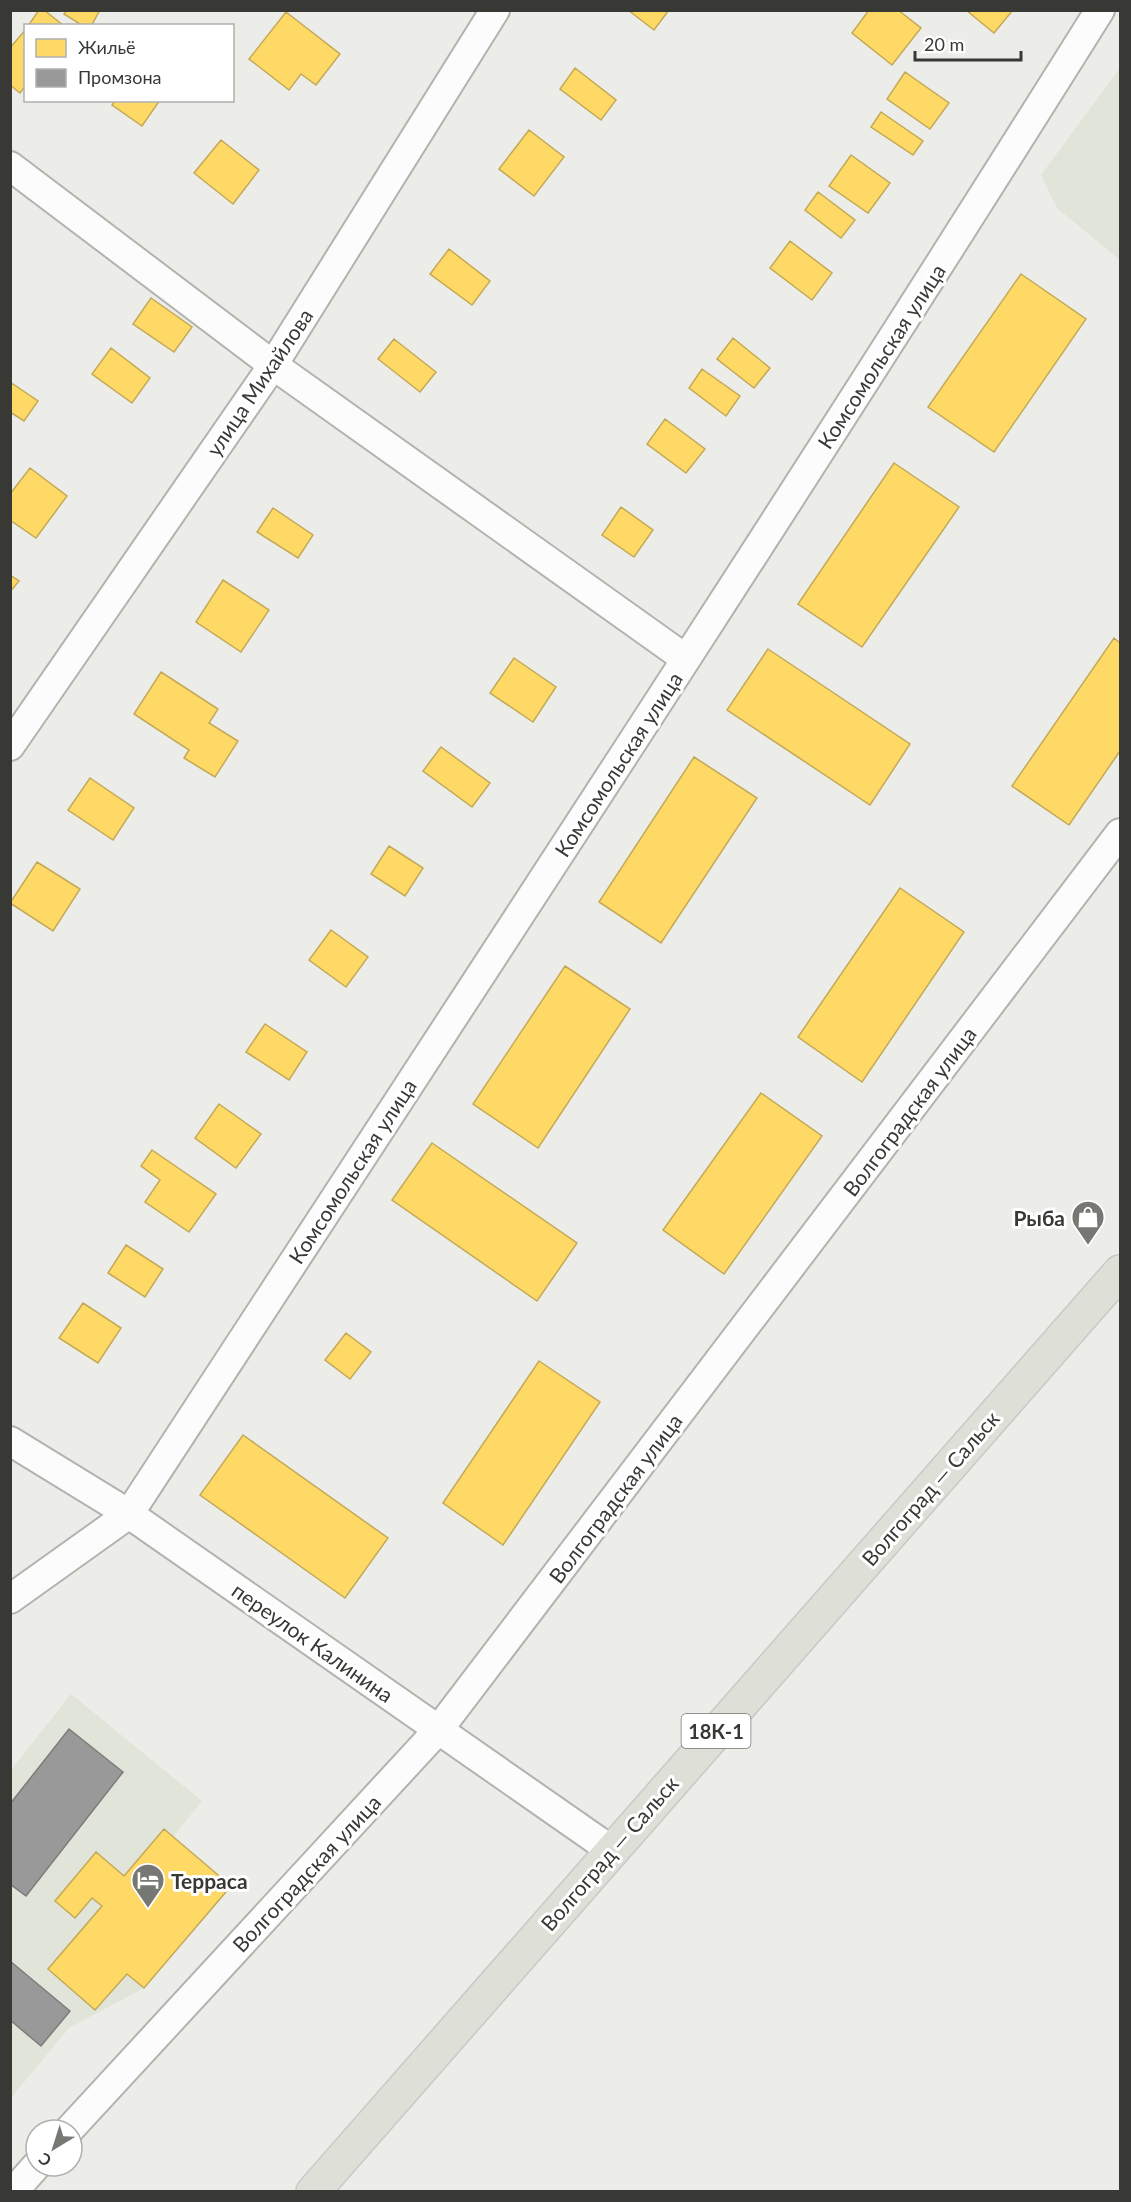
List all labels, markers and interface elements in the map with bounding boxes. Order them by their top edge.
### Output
legend [24,24,234,102]
scale bar [915,24,1022,62]
text: 20 m [924,33,964,55]
text: Жильё [78,36,136,58]
text: Промзона [78,66,161,88]
street label: Комсомольская улица [812,259,950,453]
street label: улица Михайлова [200,304,318,460]
street label: Комсомольская улица [549,667,687,861]
street label: Волгоградская улица [837,1021,981,1201]
street label: Комсомольская улица [283,1074,421,1268]
shop icon: Рыба [1070,1199,1106,1246]
place label: Рыба [1014,1205,1065,1230]
street label: Волгоград — Сальск [856,1406,1004,1570]
street label: Волгоградская улица [543,1408,687,1588]
street label: переулок Калинина [228,1577,398,1707]
road number: 18К-1 [682,1714,750,1748]
street label: Волгоград — Сальск [535,1771,683,1935]
street label: Волгоградская улица [227,1789,385,1957]
hotel icon: Терраса [130,1862,166,1909]
place label: Терраса [171,1868,248,1893]
north arrow [24,2118,84,2178]
text: С [34,2149,54,2171]

